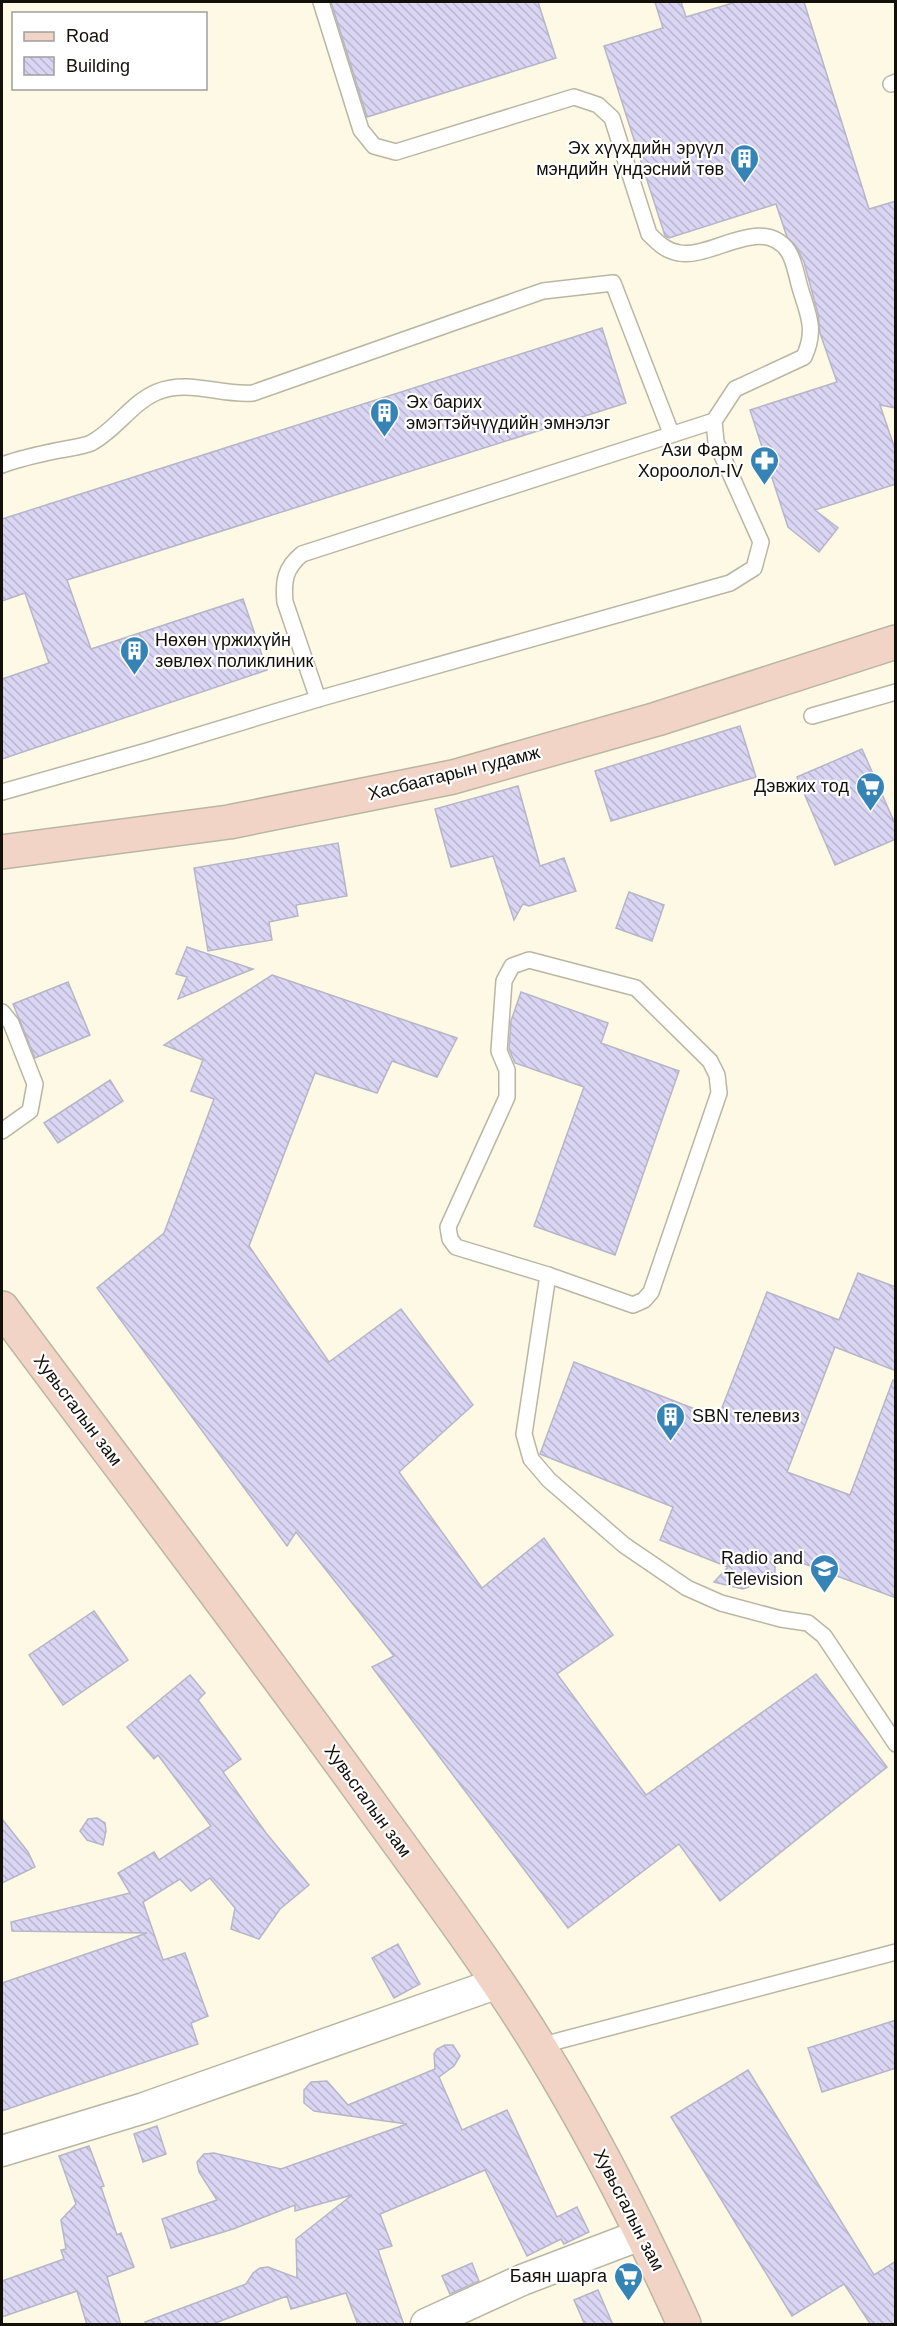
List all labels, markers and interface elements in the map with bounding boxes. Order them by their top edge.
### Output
legend [12,12,207,90]
text: Road [66,26,109,46]
text: Building [66,56,130,76]
place label: Эх хүүхдийн эрүүл мэндийн үндэсний төв [536,138,724,179]
building icon: Эх хүүхдийн эрүүл мэндийн үндэсний төв [729,142,761,184]
place label: Эх барих эмэгтэйчүүдийн эмнэлэг [406,392,611,433]
building icon: Эх барих эмэгтэйчүүдийн эмнэлэг [369,396,401,438]
place label: Ази Фарм Хороолол-IV [638,440,743,481]
pharmacy icon: Ази Фарм Хороолол-IV [748,444,780,486]
place label: Нөхөн үржихүйн зөвлөх поликлиник [155,630,313,671]
building icon: Нөхөн үржихүйн зөвлөх поликлиник [118,634,150,676]
street label: Хасбаатарын гудамж [366,742,542,804]
supermarket icon: Дэвжих тод [854,770,886,812]
place label: Дэвжих тод [754,776,849,796]
street label: Хувьсгалын зам [30,1351,126,1469]
building icon: SBN телевиз [655,1400,687,1442]
place label: SBN телевиз [692,1406,800,1426]
place label: Radio and Television [721,1548,803,1589]
school or university icon: Radio and Television [808,1552,840,1594]
street label: Хувьсгалын зам [321,1741,415,1861]
street label: Хувьсгалын зам [590,2146,668,2274]
supermarket icon: Баян шарга [612,2260,644,2302]
place label: Баян шарга [510,2266,608,2286]

